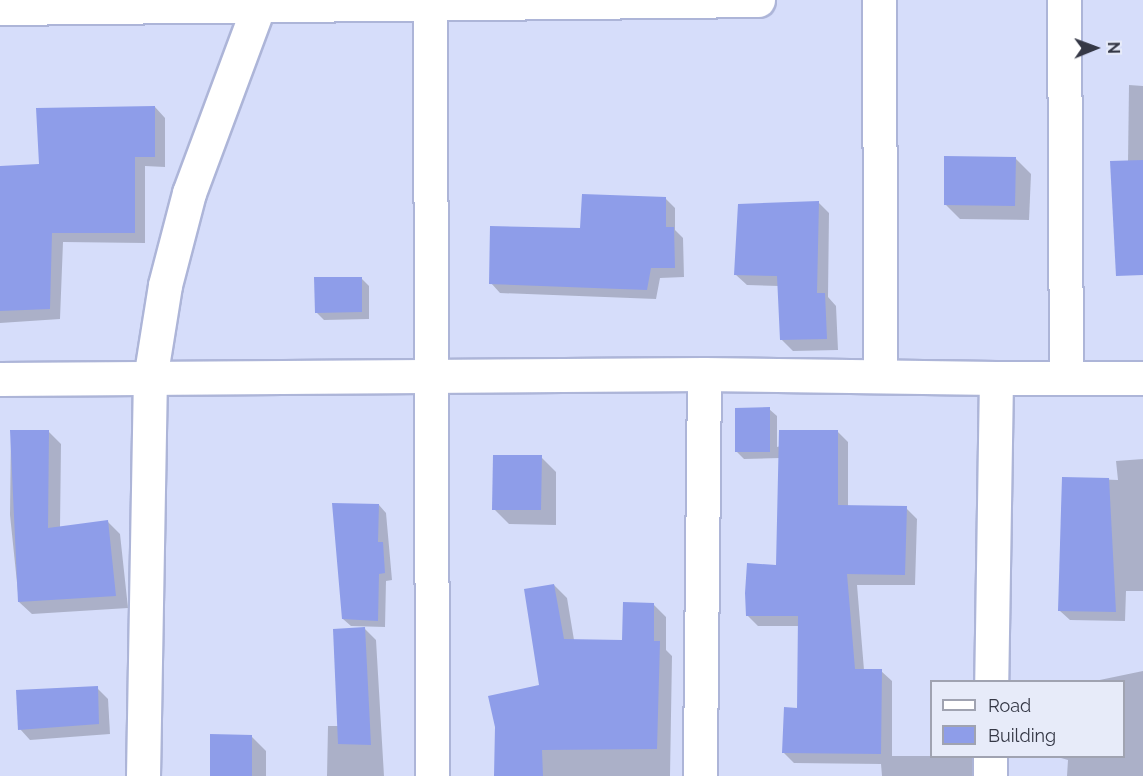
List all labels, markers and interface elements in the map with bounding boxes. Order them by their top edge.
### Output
north arrow [1065,18,1125,78]
text: N [1104,41,1123,54]
legend [930,680,1125,758]
text: Road [988,695,1031,716]
text: Building [988,725,1056,746]

